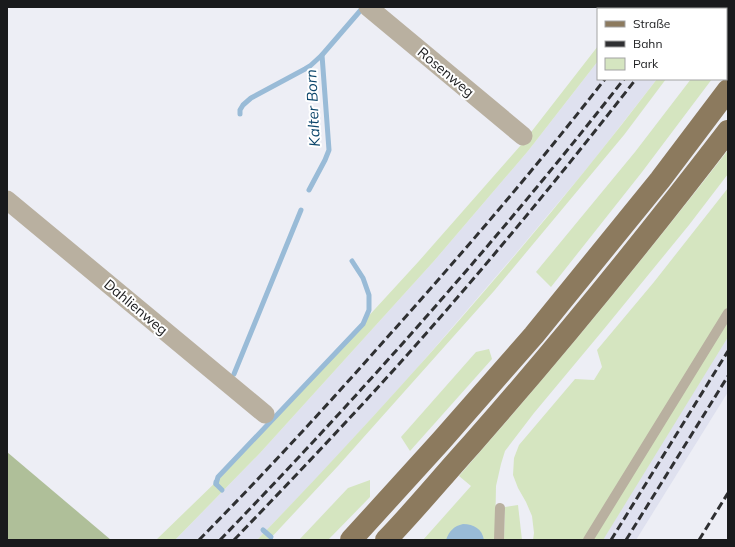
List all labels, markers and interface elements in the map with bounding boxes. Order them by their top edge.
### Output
legend [597,8,727,80]
text: Straße [633,16,670,31]
text: Bahn [633,36,662,51]
street label: Rosenweg [414,43,478,101]
text: Park [633,56,659,71]
water label: Kalter Born [301,68,324,147]
street label: Dahlienweg [100,275,172,339]

